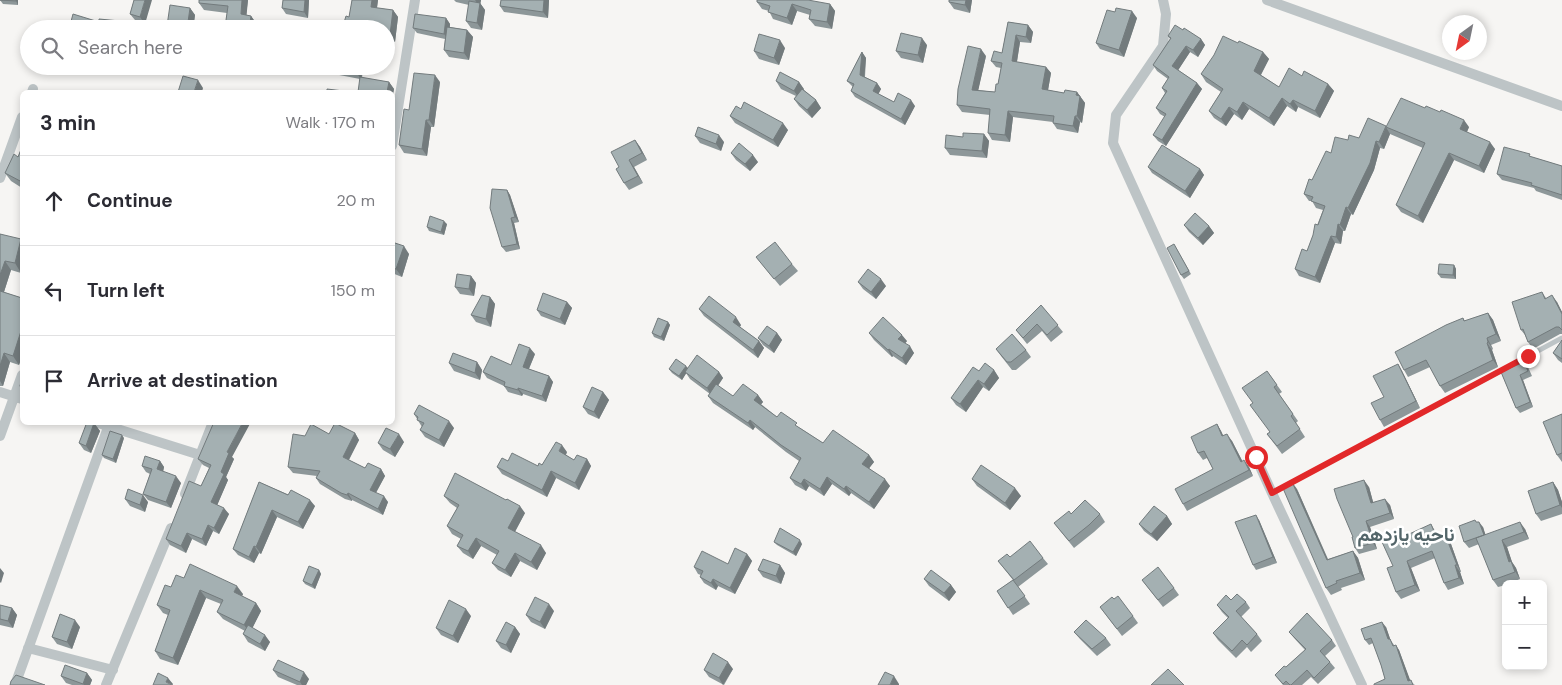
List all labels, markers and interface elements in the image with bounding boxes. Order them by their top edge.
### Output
north arrow [1442,15,1487,60]
search box [20,20,395,75]
icon: search [38,34,66,62]
text: Search here [78,35,183,60]
text: 3 min [40,109,96,137]
text: Walk · 170 m [286,112,375,133]
icon: ahead [40,187,68,215]
text: Continue [87,188,173,213]
text: 20 m [336,190,375,211]
icon: left [40,277,68,305]
text: Turn left [87,278,165,303]
text: 150 m [331,280,375,301]
route end [1517,345,1540,368]
icon: arrive [40,367,68,395]
text: Arrive at destination [87,368,278,393]
route start [1245,446,1268,469]
district label: ناحیه یازدهم [1357,522,1455,547]
map controls [1502,580,1547,670]
button: + [1502,580,1547,625]
button: − [1502,625,1547,670]

